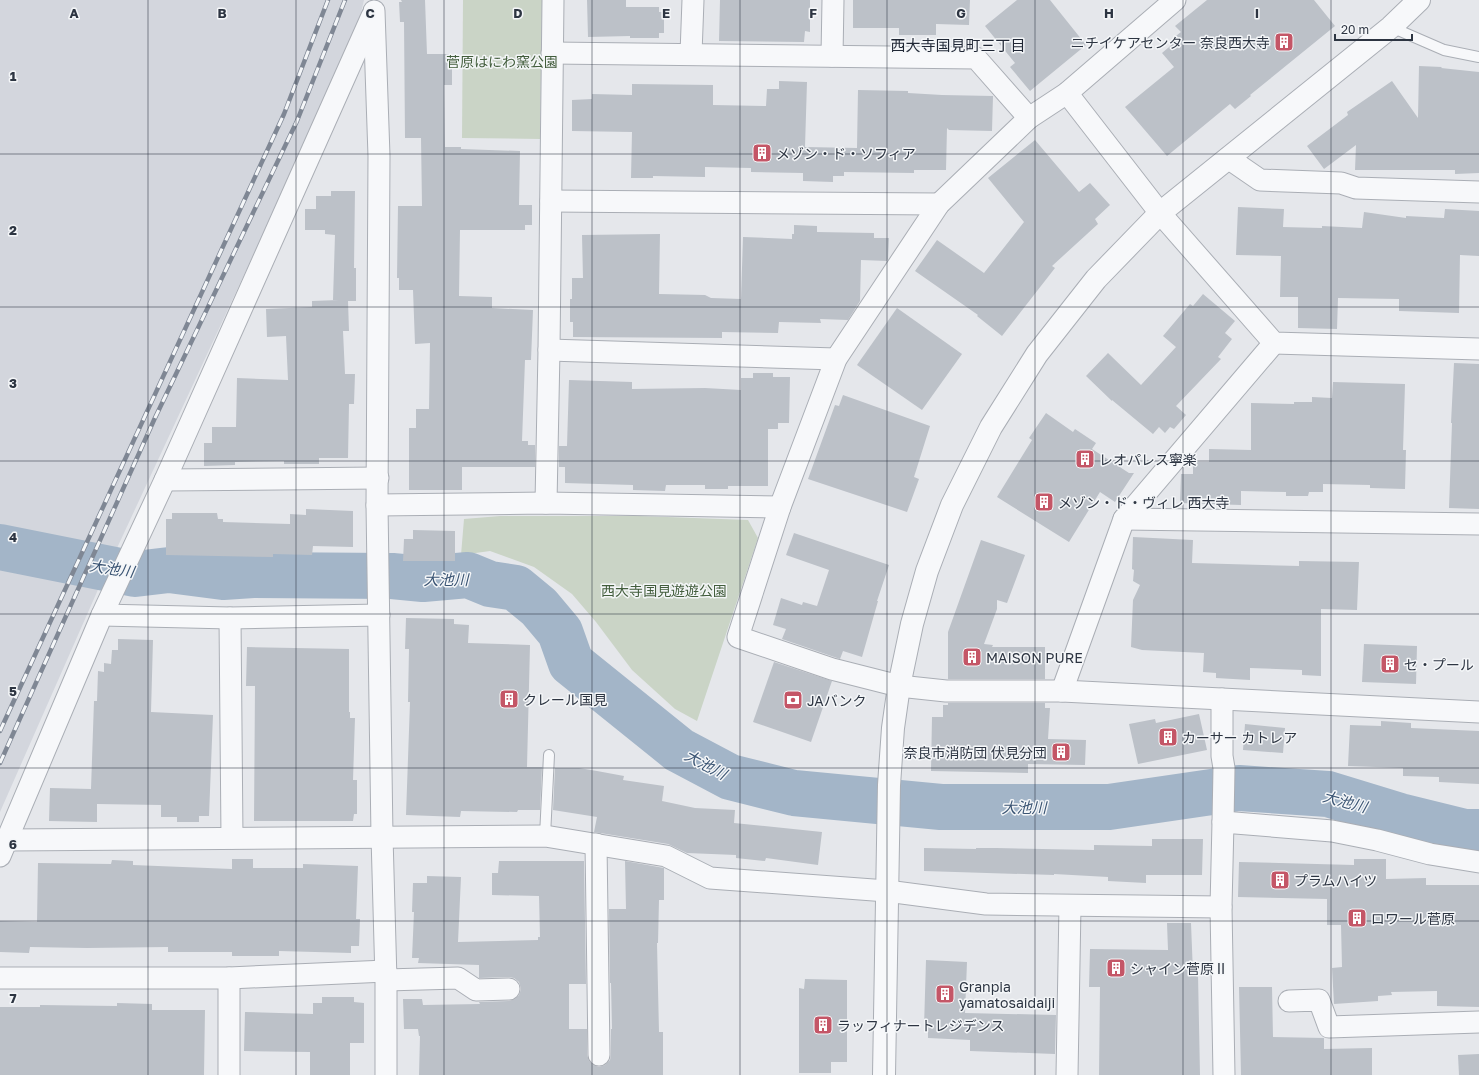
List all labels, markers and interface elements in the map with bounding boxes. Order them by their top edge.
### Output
text: A [69,5,79,21]
text: B [217,5,227,21]
text: C [365,5,375,21]
text: D [513,5,523,21]
text: E [662,5,670,21]
text: F [809,5,817,21]
text: G [956,5,966,21]
text: H [1104,5,1114,21]
text: I [1255,5,1259,21]
scale bar [1335,16,1412,42]
text: 20 m [1341,22,1369,37]
building icon: ニチイケアセンター 奈良西大寺 [1273,31,1295,53]
place label: ニチイケアセンター 奈良西大寺 [1071,34,1270,51]
district label: 西大寺国見町三丁目 [890,36,1026,54]
park label: 菅原はにわ窯公園 [446,53,558,70]
text: 1 [10,68,17,84]
building icon: メゾン・ド・ソフィア [751,142,773,164]
place label: メゾン・ド・ソフィア [776,145,916,162]
text: 2 [9,222,17,238]
text: 3 [9,375,17,391]
building icon: レオパレス寧楽 [1074,448,1096,470]
place label: レオパレス寧楽 [1099,451,1197,468]
building icon: メゾン・ド・ヴィレ 西大寺 [1033,491,1055,513]
place label: メゾン・ド・ヴィレ 西大寺 [1058,494,1230,511]
text: 4 [9,529,17,545]
water label: 大池川 [88,556,138,581]
water label: 大池川 [423,570,470,588]
park label: 西大寺国見遊遊公園 [601,582,727,599]
building icon: MAISON PURE [961,646,983,668]
place label: MAISON PURE [986,649,1083,666]
building icon: セ・プール [1379,653,1401,675]
place label: セ・プール [1404,656,1474,673]
text: 5 [9,683,17,699]
building icon: クレール国見 [498,688,520,710]
bank icon: JAバンク [782,689,804,711]
place label: クレール国見 [523,691,607,708]
place label: JAバンク [807,692,866,709]
building icon: カーサー カトレア [1157,726,1179,748]
place label: カーサー カトレア [1182,729,1297,746]
building icon: 奈良市消防団 伏見分団 [1050,741,1072,763]
place label: 奈良市消防団 伏見分団 [904,744,1047,761]
water label: 大池川 [682,745,732,783]
water label: 大池川 [1321,786,1371,816]
water label: 大池川 [1001,798,1048,816]
text: 6 [9,836,17,852]
building icon: プラムハイツ [1269,869,1291,891]
place label: プラムハイツ [1294,872,1377,889]
building icon: ロワール菅原 [1346,907,1368,929]
place label: ロワール菅原 [1371,910,1455,927]
building icon: シャイン菅原Ⅱ [1105,957,1127,979]
place label: シャイン菅原Ⅱ [1130,960,1228,977]
place label: Granpia yamatosaidaiji [959,978,1055,1011]
building icon: Granpia yamatosaidaiji [934,983,956,1005]
text: 7 [9,990,17,1006]
building icon: ラッフィナートレジデンス [812,1014,834,1036]
place label: ラッフィナートレジデンス [837,1017,1004,1034]

